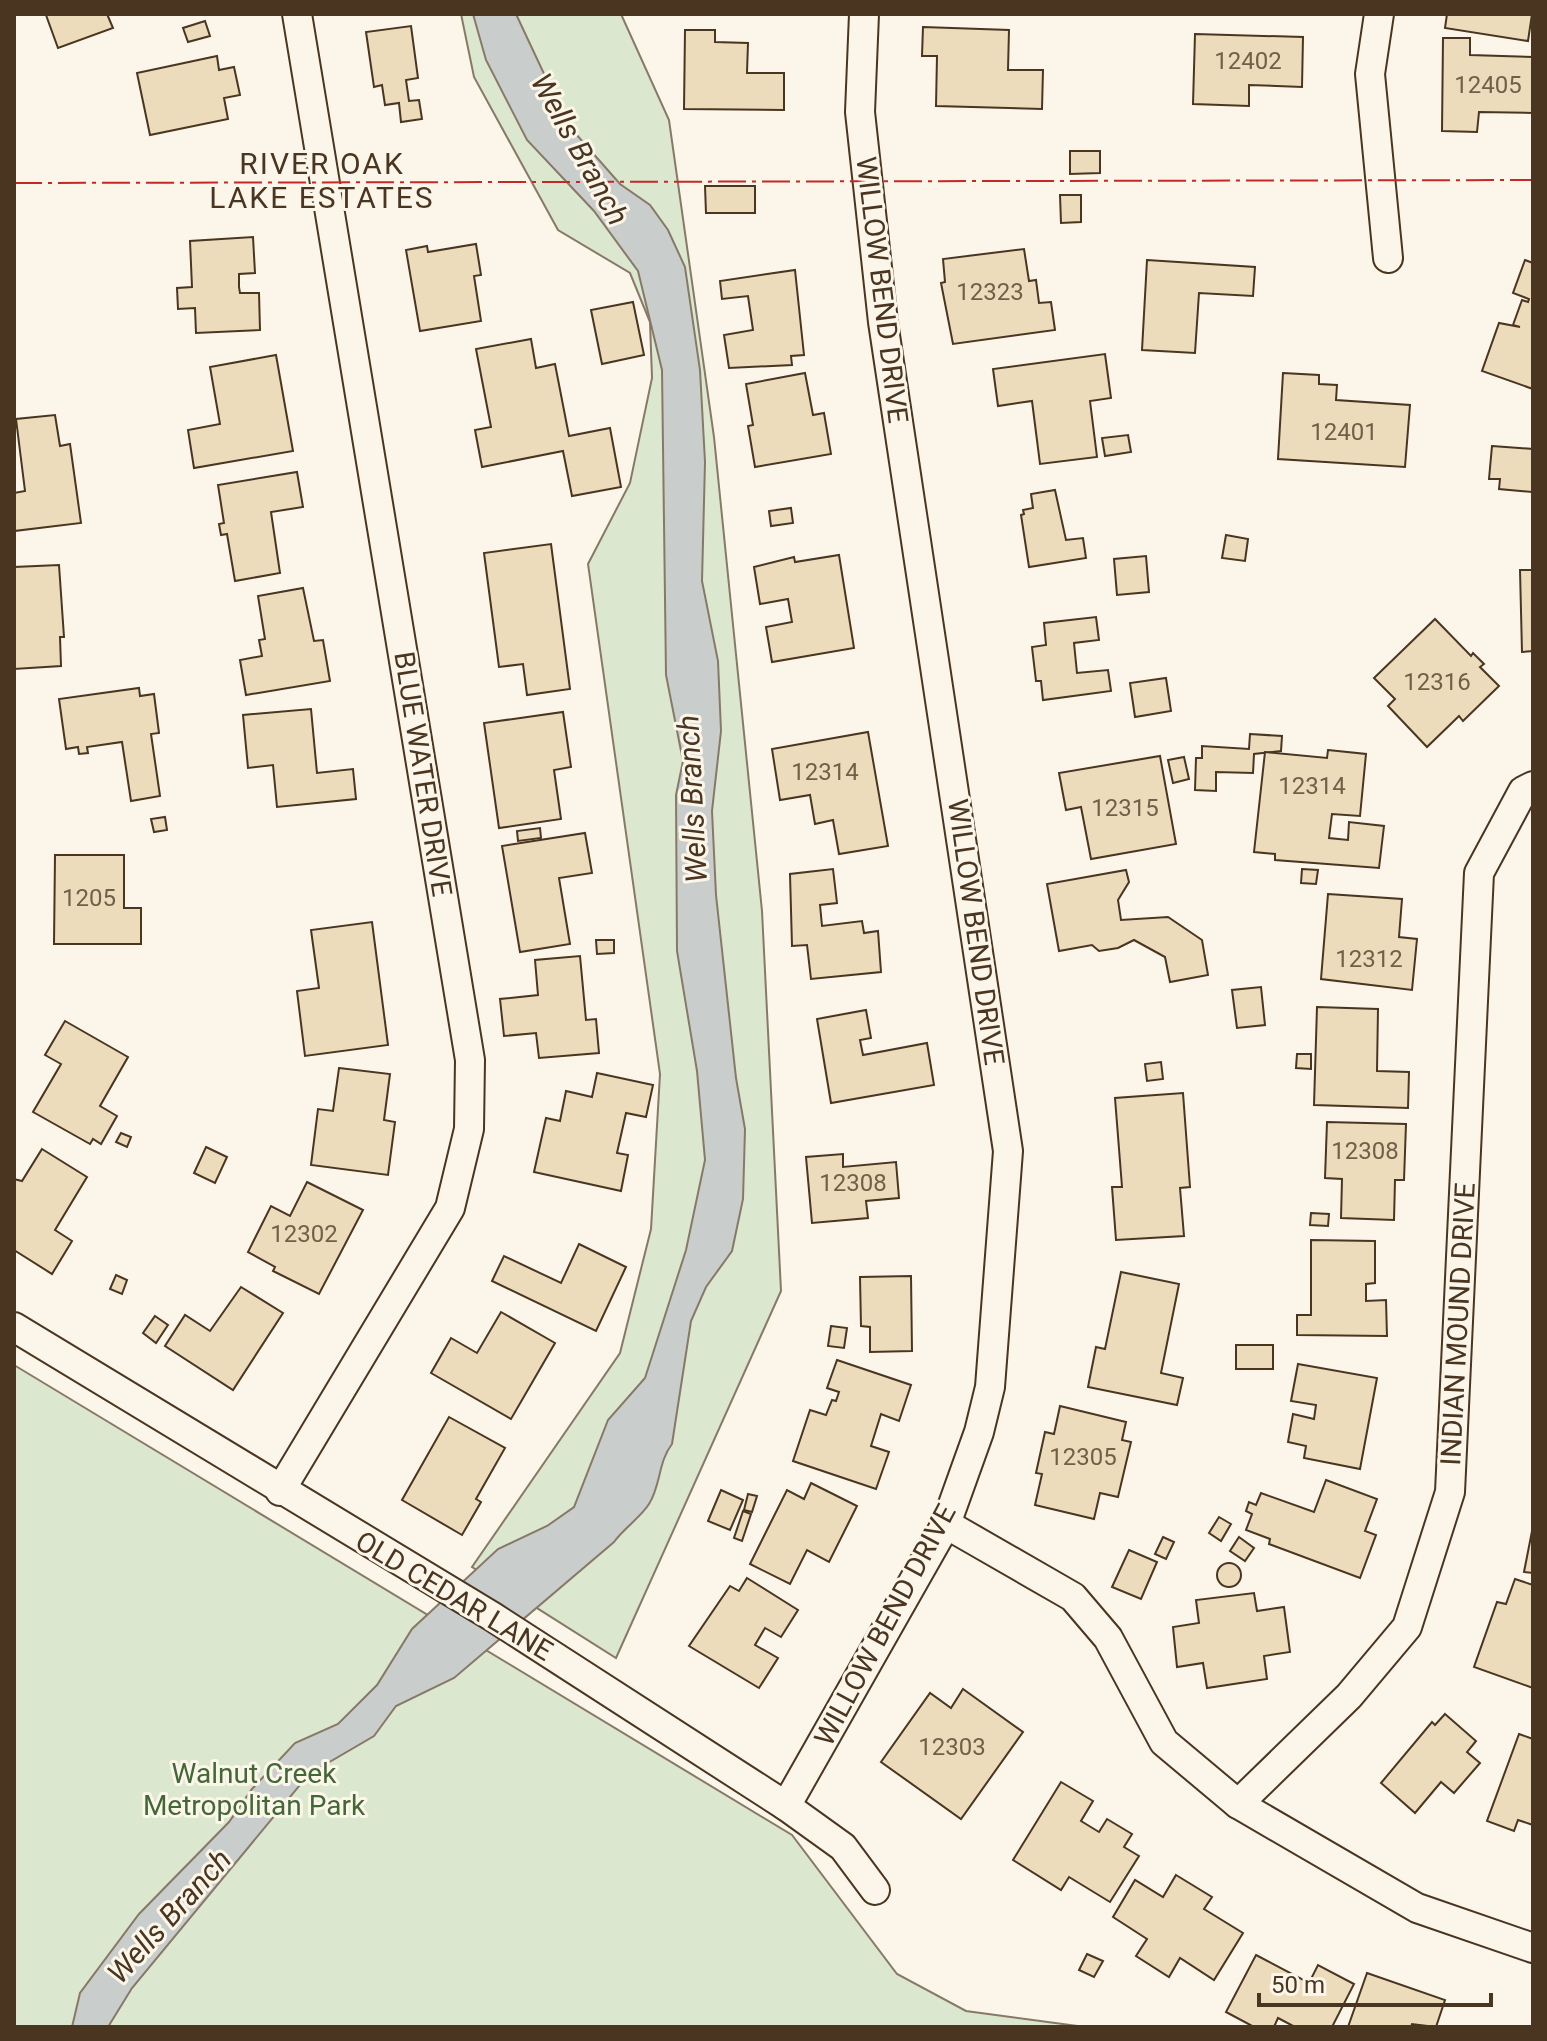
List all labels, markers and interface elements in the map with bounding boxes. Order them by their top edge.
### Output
house number: 12402 [1214,47,1282,75]
water label: Wells Branch [524,67,636,231]
house number: 12405 [1454,71,1522,99]
district label: RIVER OAK LAKE ESTATES [209,146,435,215]
street label: WILLOW BEND DRIVE [849,155,915,425]
house number: 12323 [956,278,1024,306]
house number: 12401 [1310,418,1378,446]
street label: BLUE WATER DRIVE [387,649,459,899]
house number: 12316 [1403,668,1471,696]
water label: Wells Branch [670,714,714,884]
house number: 12314 [791,758,859,786]
house number: 12314 [1278,772,1346,800]
house number: 12315 [1091,794,1159,822]
street label: WILLOW BEND DRIVE [941,797,1011,1067]
house number: 1205 [62,884,116,912]
house number: 12312 [1335,945,1403,973]
house number: 12308 [1331,1137,1399,1165]
house number: 12308 [819,1169,887,1197]
street label: INDIAN MOUND DRIVE [1434,1182,1482,1466]
house number: 12302 [270,1220,338,1248]
house number: 12305 [1049,1443,1117,1471]
street label: WILLOW BEND DRIVE [807,1499,963,1751]
street label: OLD CEDAR LANE [350,1524,558,1668]
house number: 12303 [918,1733,986,1761]
park label: Walnut Creek Metropolitan Park [143,1757,366,1822]
water label: Wells Branch [100,1842,238,1990]
scale bar [1259,1957,1491,2007]
text: 50 m [1271,1971,1325,1999]

